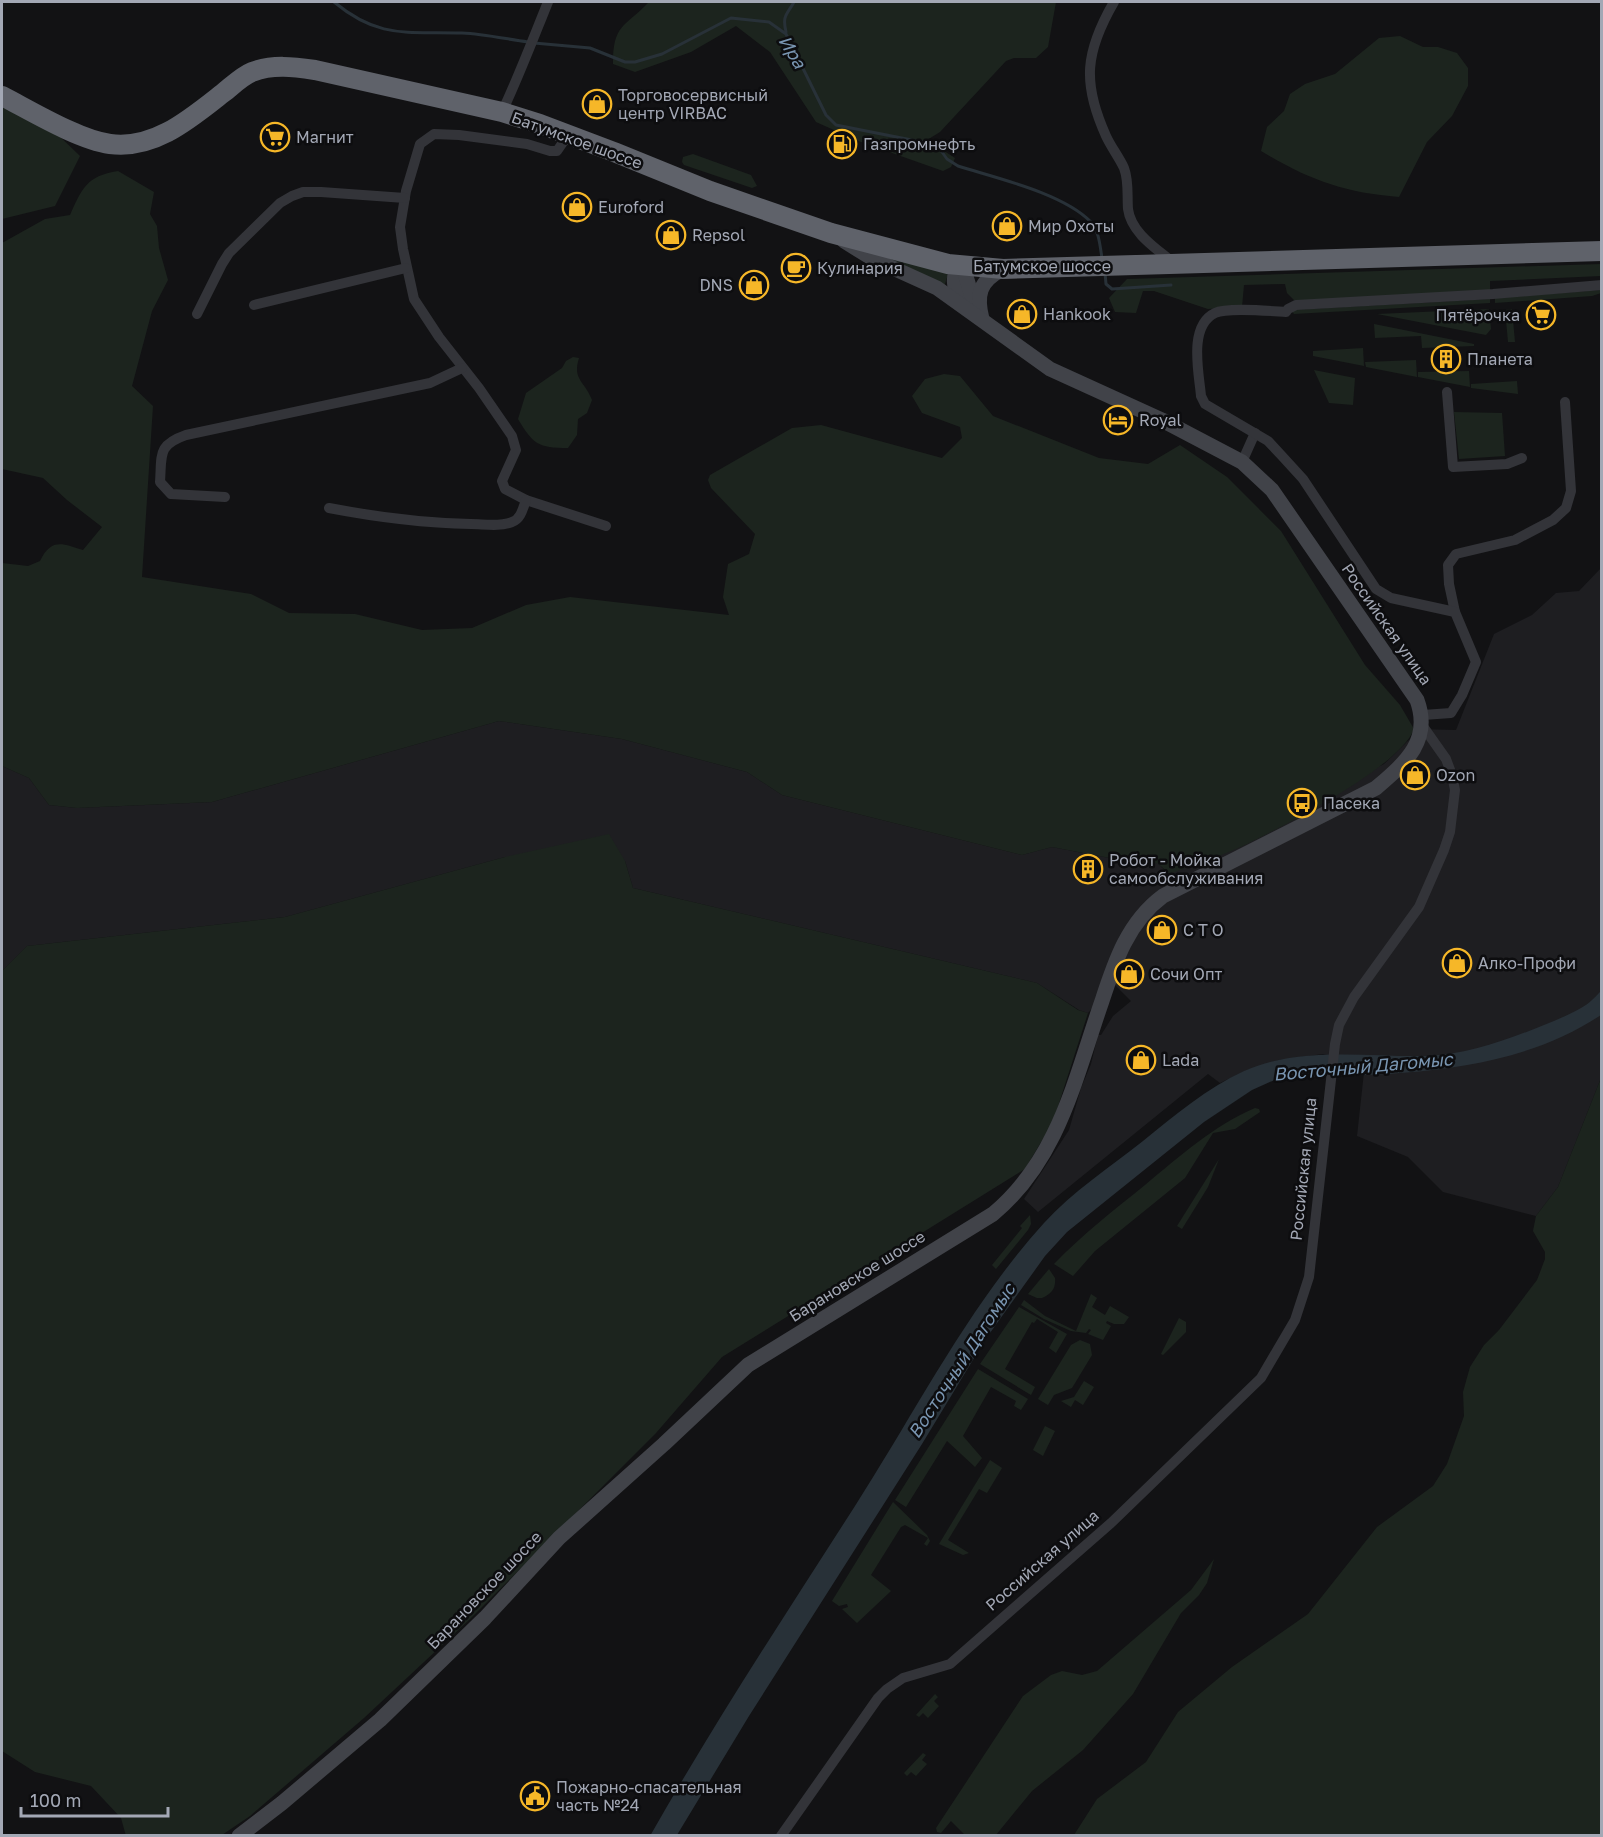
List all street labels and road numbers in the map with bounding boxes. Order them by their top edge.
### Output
street label: Батумское шоссе [509,107,645,173]
street label: Батумское шоссе [973,256,1111,276]
street label: Российская улица [1338,559,1436,689]
street label: Российская улица [1286,1097,1320,1241]
street label: Барановское шоссе [785,1226,929,1326]
street label: Российская улица [981,1505,1103,1615]
street label: Барановское шоссе [422,1527,546,1653]

